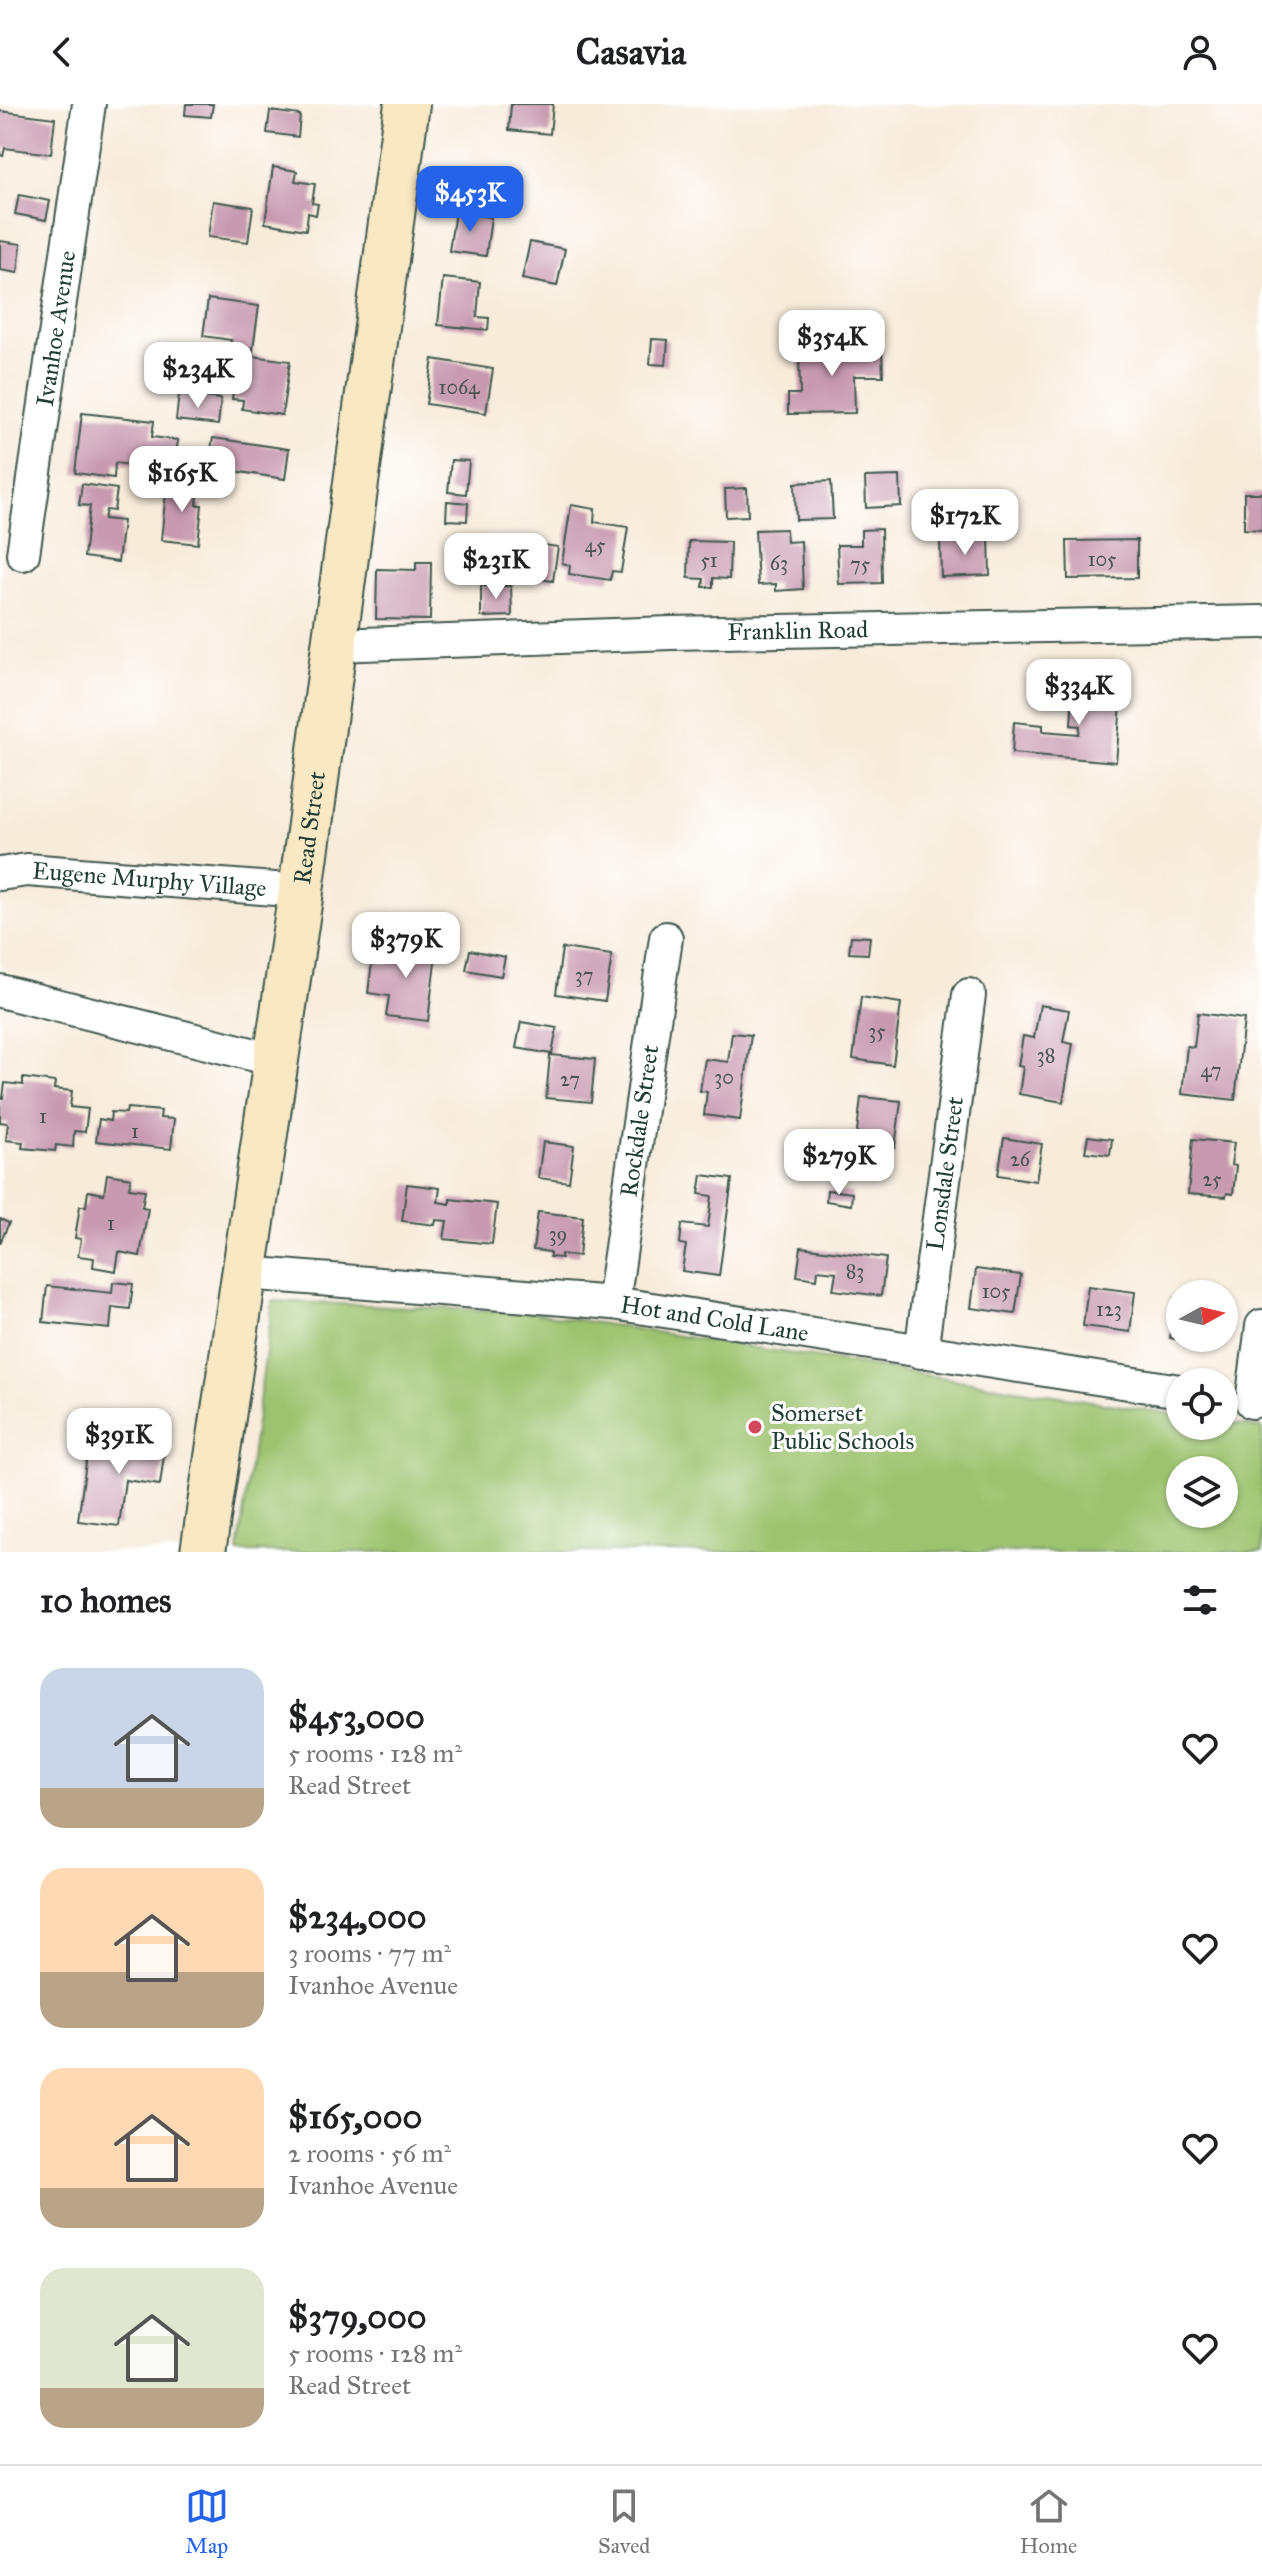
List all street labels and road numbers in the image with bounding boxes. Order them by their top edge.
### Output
street label: Ivanhoe Avenue [30,249,82,408]
street label: Franklin Road [727,614,868,647]
street label: Read Street [287,769,332,886]
street label: Eugene Murphy Village [31,855,267,903]
street label: Rockdale Street [614,1042,665,1199]
street label: Lonsdale Street [920,1094,970,1253]
street label: Hot and Cold Lane [618,1289,811,1348]

